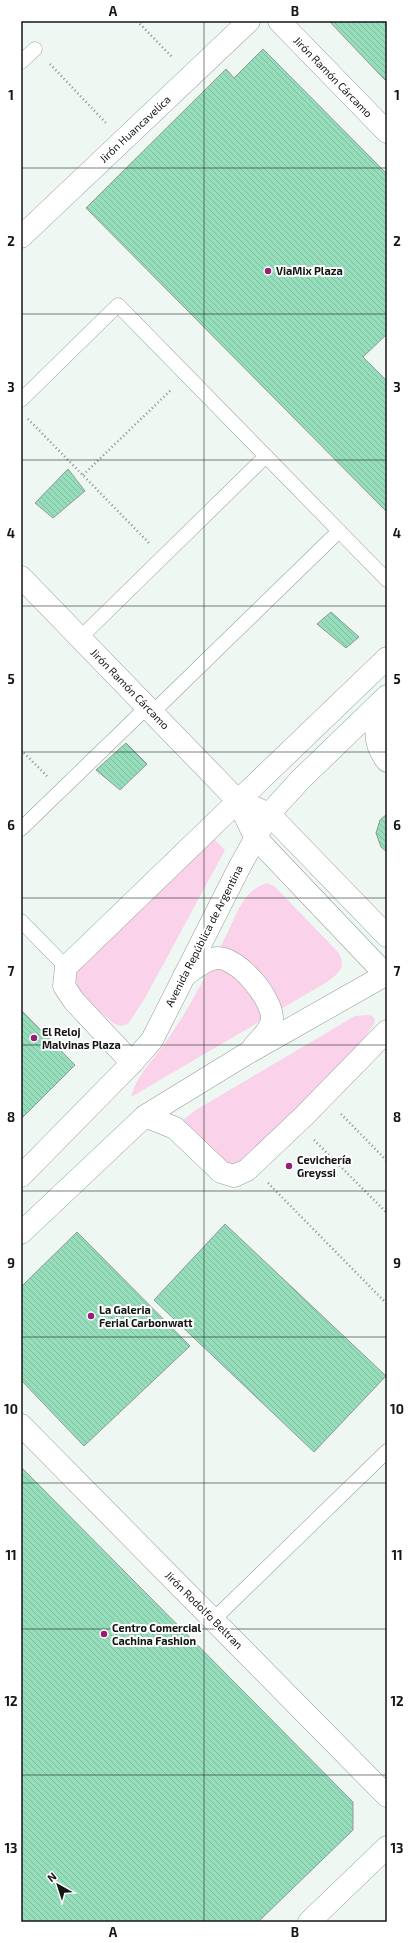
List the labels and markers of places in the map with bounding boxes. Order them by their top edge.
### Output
place label: ViaMix Plaza [276,264,343,277]
marker: ViaMix Plaza [263,266,273,276]
place label: El Reloj Malvinas Plaza [42,1025,121,1051]
marker: El Reloj Malvinas Plaza [29,1033,39,1043]
place label: Cevichería Greyssi [297,1153,351,1180]
marker: Cevichería Greyssi [284,1161,294,1171]
place label: La Galeria Ferial Carbonwatt [99,1303,193,1329]
marker: La Galeria Ferial Carbonwatt [86,1311,96,1321]
place label: Centro Comercial Cachina Fashion [112,1621,202,1647]
marker: Centro Comercial Cachina Fashion [99,1629,109,1639]

